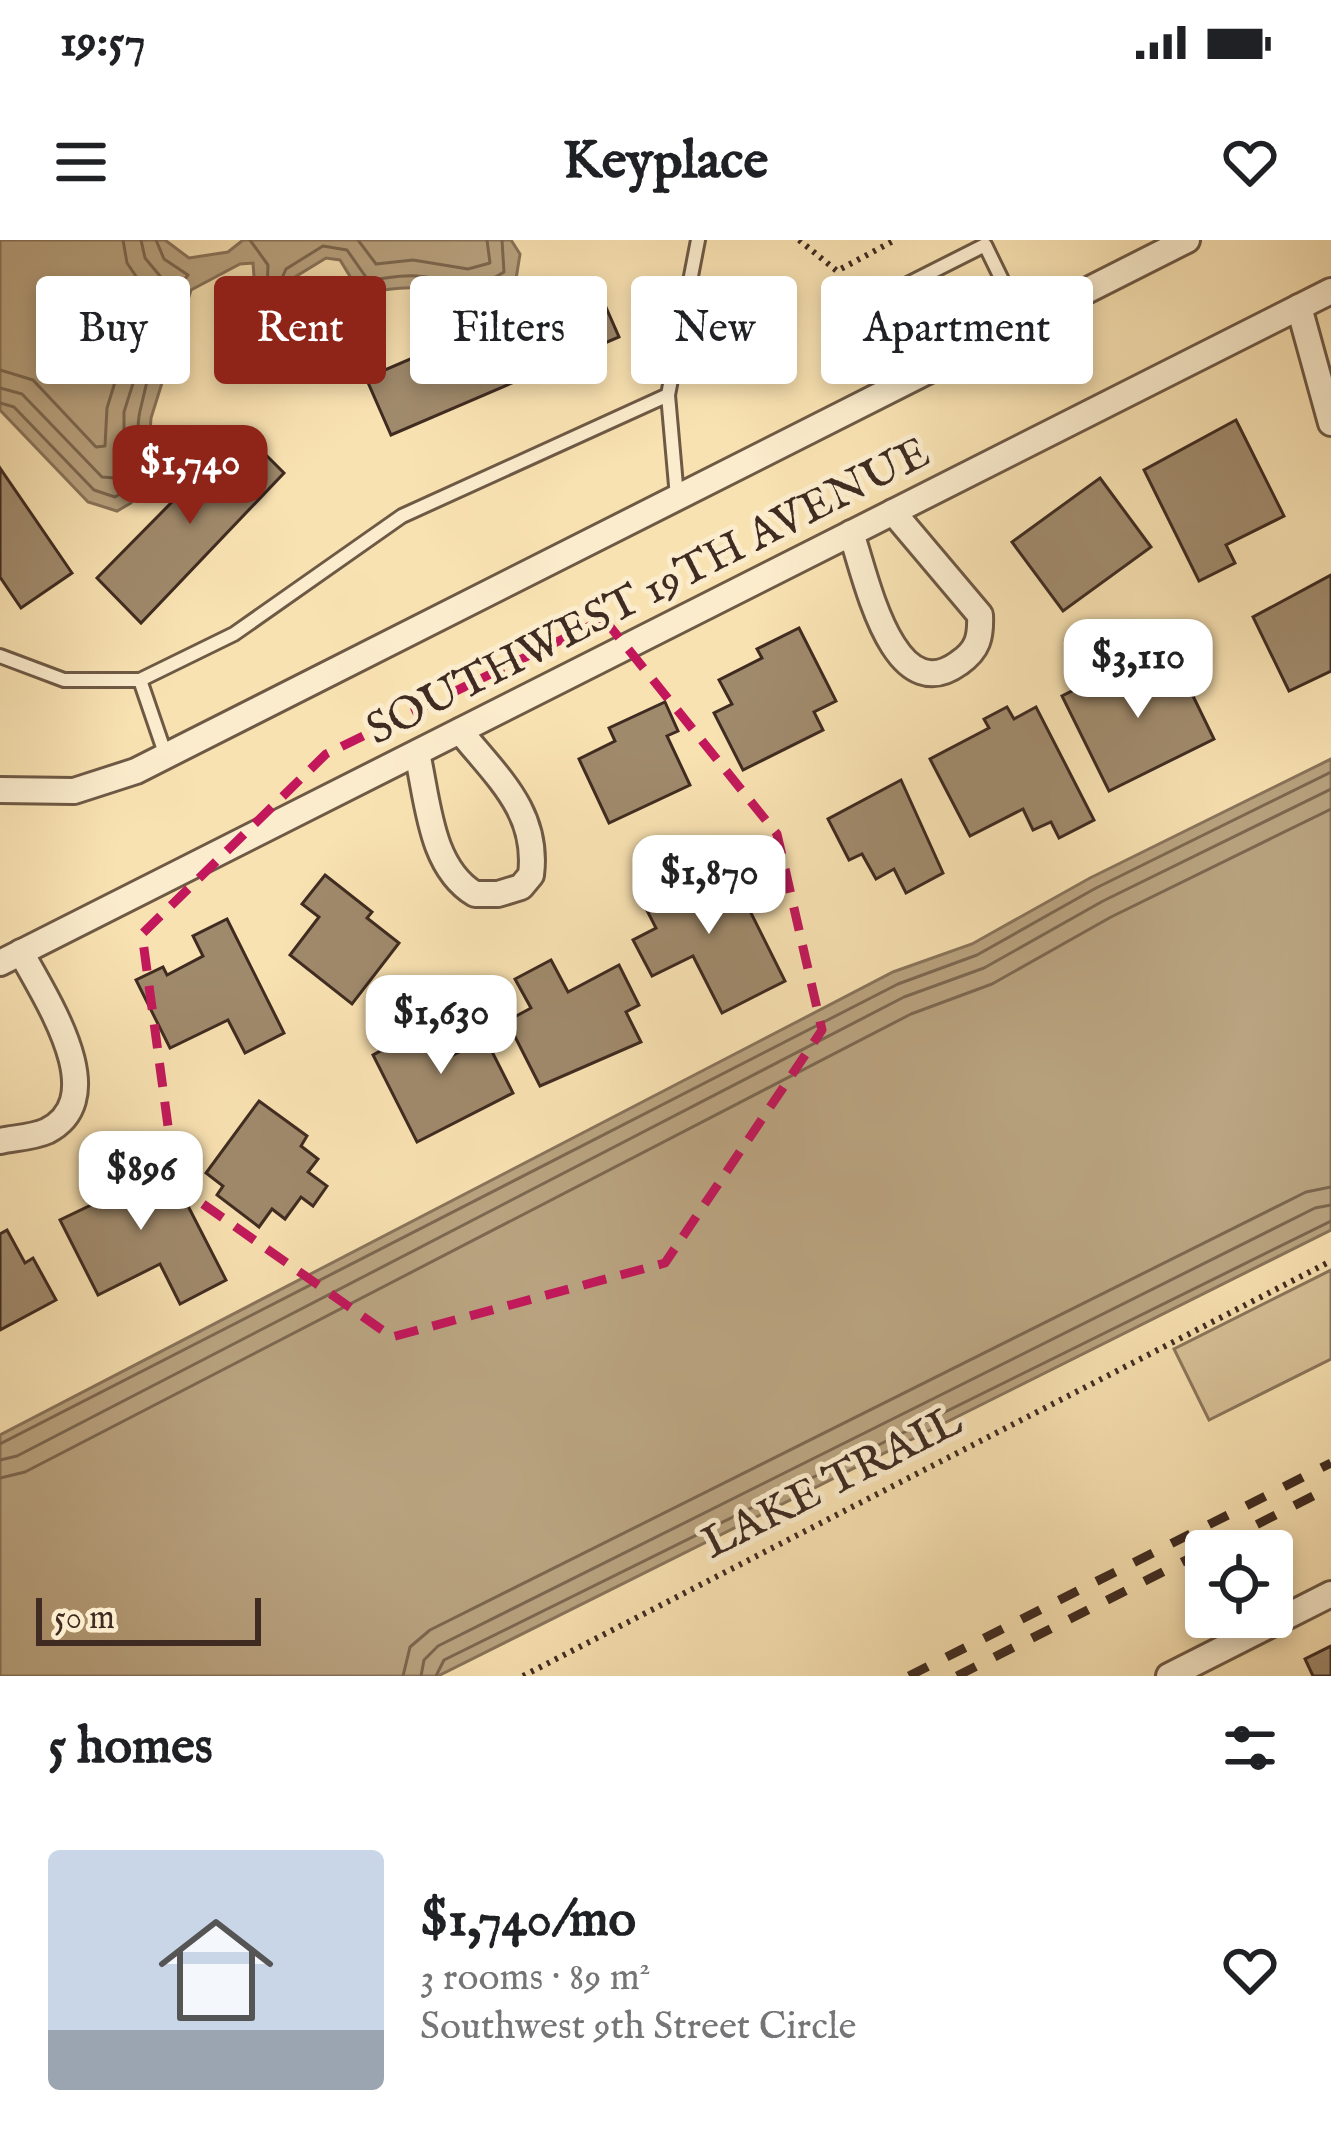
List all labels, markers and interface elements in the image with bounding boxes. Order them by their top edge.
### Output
text: 19:57 [60,14,146,71]
text: Keyplace [563,128,768,197]
icon: menu [48,129,114,195]
icon: heart [1217,129,1283,195]
chip: Buy [36,276,190,384]
chip: Rent [214,276,386,384]
chip: Filters [410,276,607,384]
chip: New [631,276,797,384]
chip: Apartment [821,276,1093,384]
pin: $1,740 [92,425,288,527]
street label: SOUTHWEST 19TH AVENUE [357,425,940,759]
text: $1,740 [140,439,240,488]
pin: $3,110 [1040,619,1236,721]
text: $3,110 [1091,633,1185,682]
pin: $1,870 [611,835,807,937]
text: $1,870 [659,849,759,898]
pin: $1,630 [343,975,539,1077]
text: $1,630 [393,989,489,1038]
pin: $896 [70,1131,212,1233]
text: $896 [106,1145,176,1194]
street label: LAKE TRAIL [693,1393,972,1573]
map controls [1185,1530,1293,1638]
button: locate [1185,1530,1293,1638]
scale bar [36,1592,261,1645]
text: 50 m [54,1598,115,1640]
icon: filters [1217,1715,1283,1781]
text: 5 homes [48,1716,213,1781]
text: $1,740/mo [420,1889,636,1954]
icon: home [144,1898,288,2042]
icon: heart [1217,1937,1283,2003]
text: 3 rooms · 89 m² [420,1954,651,2003]
text: Southwest 9th Street Circle [420,2003,856,2052]

